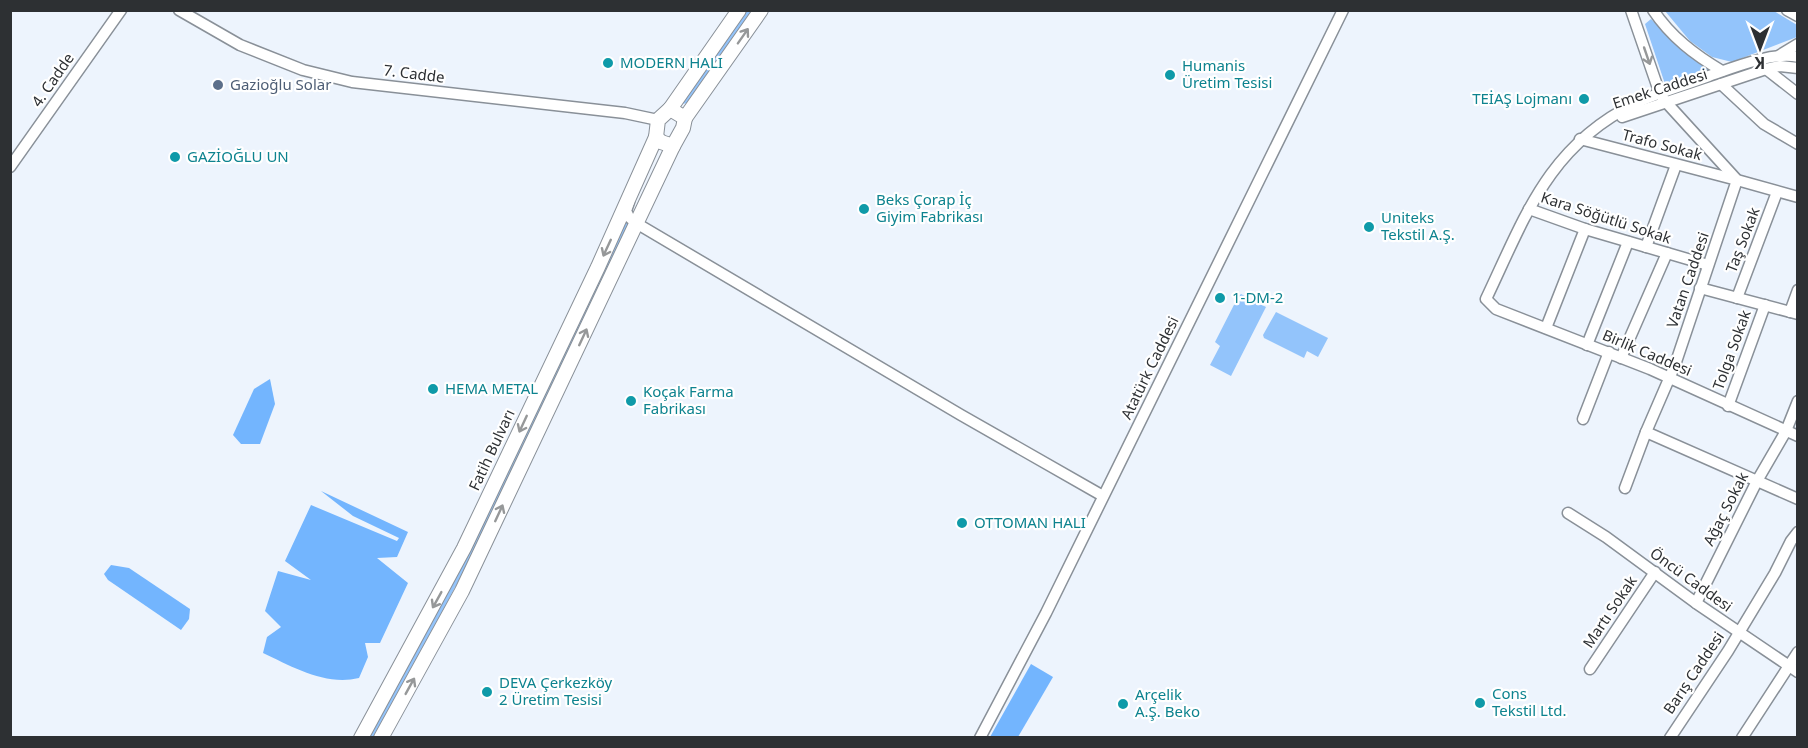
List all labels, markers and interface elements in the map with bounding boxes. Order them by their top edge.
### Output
north arrow [1730,18,1790,78]
one-way arrow [737,28,749,44]
one-way arrow [1642,47,1653,66]
street label: 4. Cadde [26,49,78,110]
place label: MODERN HALI [620,52,723,72]
text: K [1754,52,1765,74]
place label: Humanis Üretim Tesisi [1182,55,1272,92]
marker: MODERN HALI [601,56,615,70]
street label: 7. Cadde [382,59,446,87]
street label: Emek Caddesi [1610,63,1710,113]
marker: Humanis Üretim Tesisi [1163,68,1177,82]
place label: Gazioğlu Solar [230,74,331,94]
marker: Gazioğlu Solar [211,78,225,92]
place label: TEİAŞ Lojmanı [1472,88,1572,108]
marker: TEİAŞ Lojmanı [1577,92,1591,106]
street label: Trafo Sokak [1620,124,1704,164]
place label: GAZİOĞLU UN [187,146,289,166]
marker: GAZİOĞLU UN [168,150,182,164]
street label: Kara Söğütlü Sokak [1539,187,1674,248]
place label: Beks Çorap İç Giyim Fabrikası [876,189,983,226]
marker: Beks Çorap İç Giyim Fabrikası [857,202,871,216]
street label: Taş Sokak [1720,204,1764,275]
place label: Uniteks Tekstil A.Ş. [1381,207,1455,244]
marker: Uniteks Tekstil A.Ş. [1362,220,1376,234]
street label: Vatan Caddesi [1661,229,1713,330]
one-way arrow [600,239,612,257]
place label: 1-DM-2 [1232,287,1283,307]
marker: 1-DM-2 [1213,291,1227,305]
street label: Tolga Sokak [1707,307,1755,392]
street label: Atatürk Caddesi [1116,313,1183,422]
street label: Birlik Caddesi [1600,324,1695,380]
one-way arrow [577,328,589,346]
place label: HEMA METAL [445,378,538,398]
place label: Koçak Farma Fabrikası [643,381,734,418]
marker: HEMA METAL [426,382,440,396]
marker: Koçak Farma Fabrikası [624,394,638,408]
street label: Fatih Bulvarı [464,406,519,494]
one-way arrow [516,415,528,433]
street label: Ağaç Sokak [1698,468,1752,549]
one-way arrow [494,505,506,523]
place label: OTTOMAN HALI [974,512,1086,532]
marker: OTTOMAN HALI [955,516,969,530]
street label: Öncü Caddesi [1646,543,1737,616]
street label: Martı Sokak [1578,571,1641,652]
one-way arrow [431,591,443,608]
street label: Barış Caddesi [1658,627,1728,717]
place label: DEVA Çerkezköy 2 Üretim Tesisi [499,672,612,709]
one-way arrow [405,678,416,696]
place label: Cons Tekstil Ltd. [1492,683,1567,720]
place label: Arçelik A.Ş. Beko [1135,684,1200,721]
marker: DEVA Çerkezköy 2 Üretim Tesisi [480,685,494,699]
marker: Cons Tekstil Ltd. [1473,696,1487,710]
marker: Arçelik A.Ş. Beko [1116,697,1130,711]

